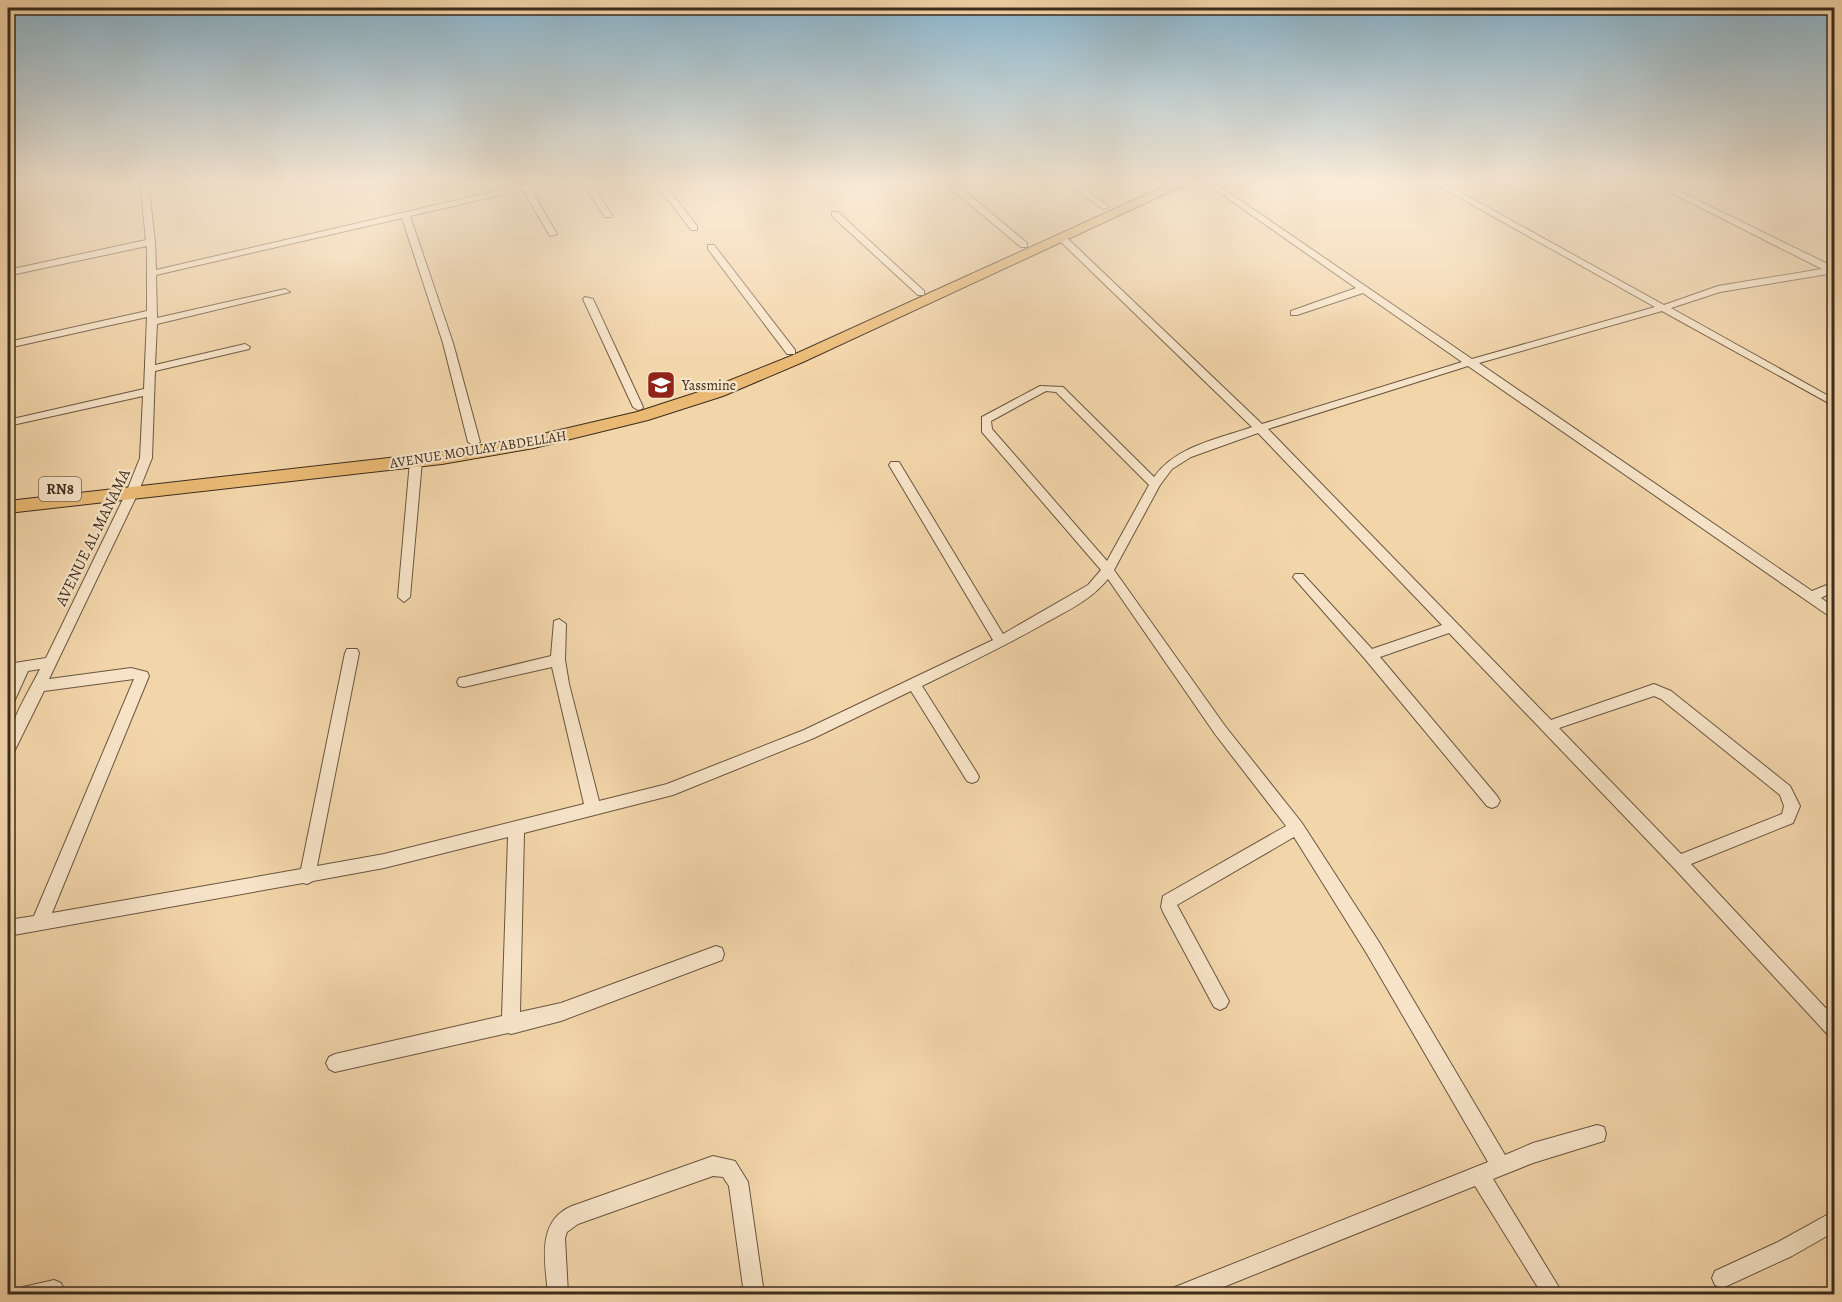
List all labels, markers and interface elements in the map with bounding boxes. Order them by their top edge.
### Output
school or university icon: Yassmine [645,369,677,401]
place label: Yassmine [681,376,736,395]
street label: AVENUE MOULAY ABDELLAH [387,426,568,473]
street label: AVENUE AL MANAMA [50,465,136,611]
road number: RN8 [39,477,81,501]

